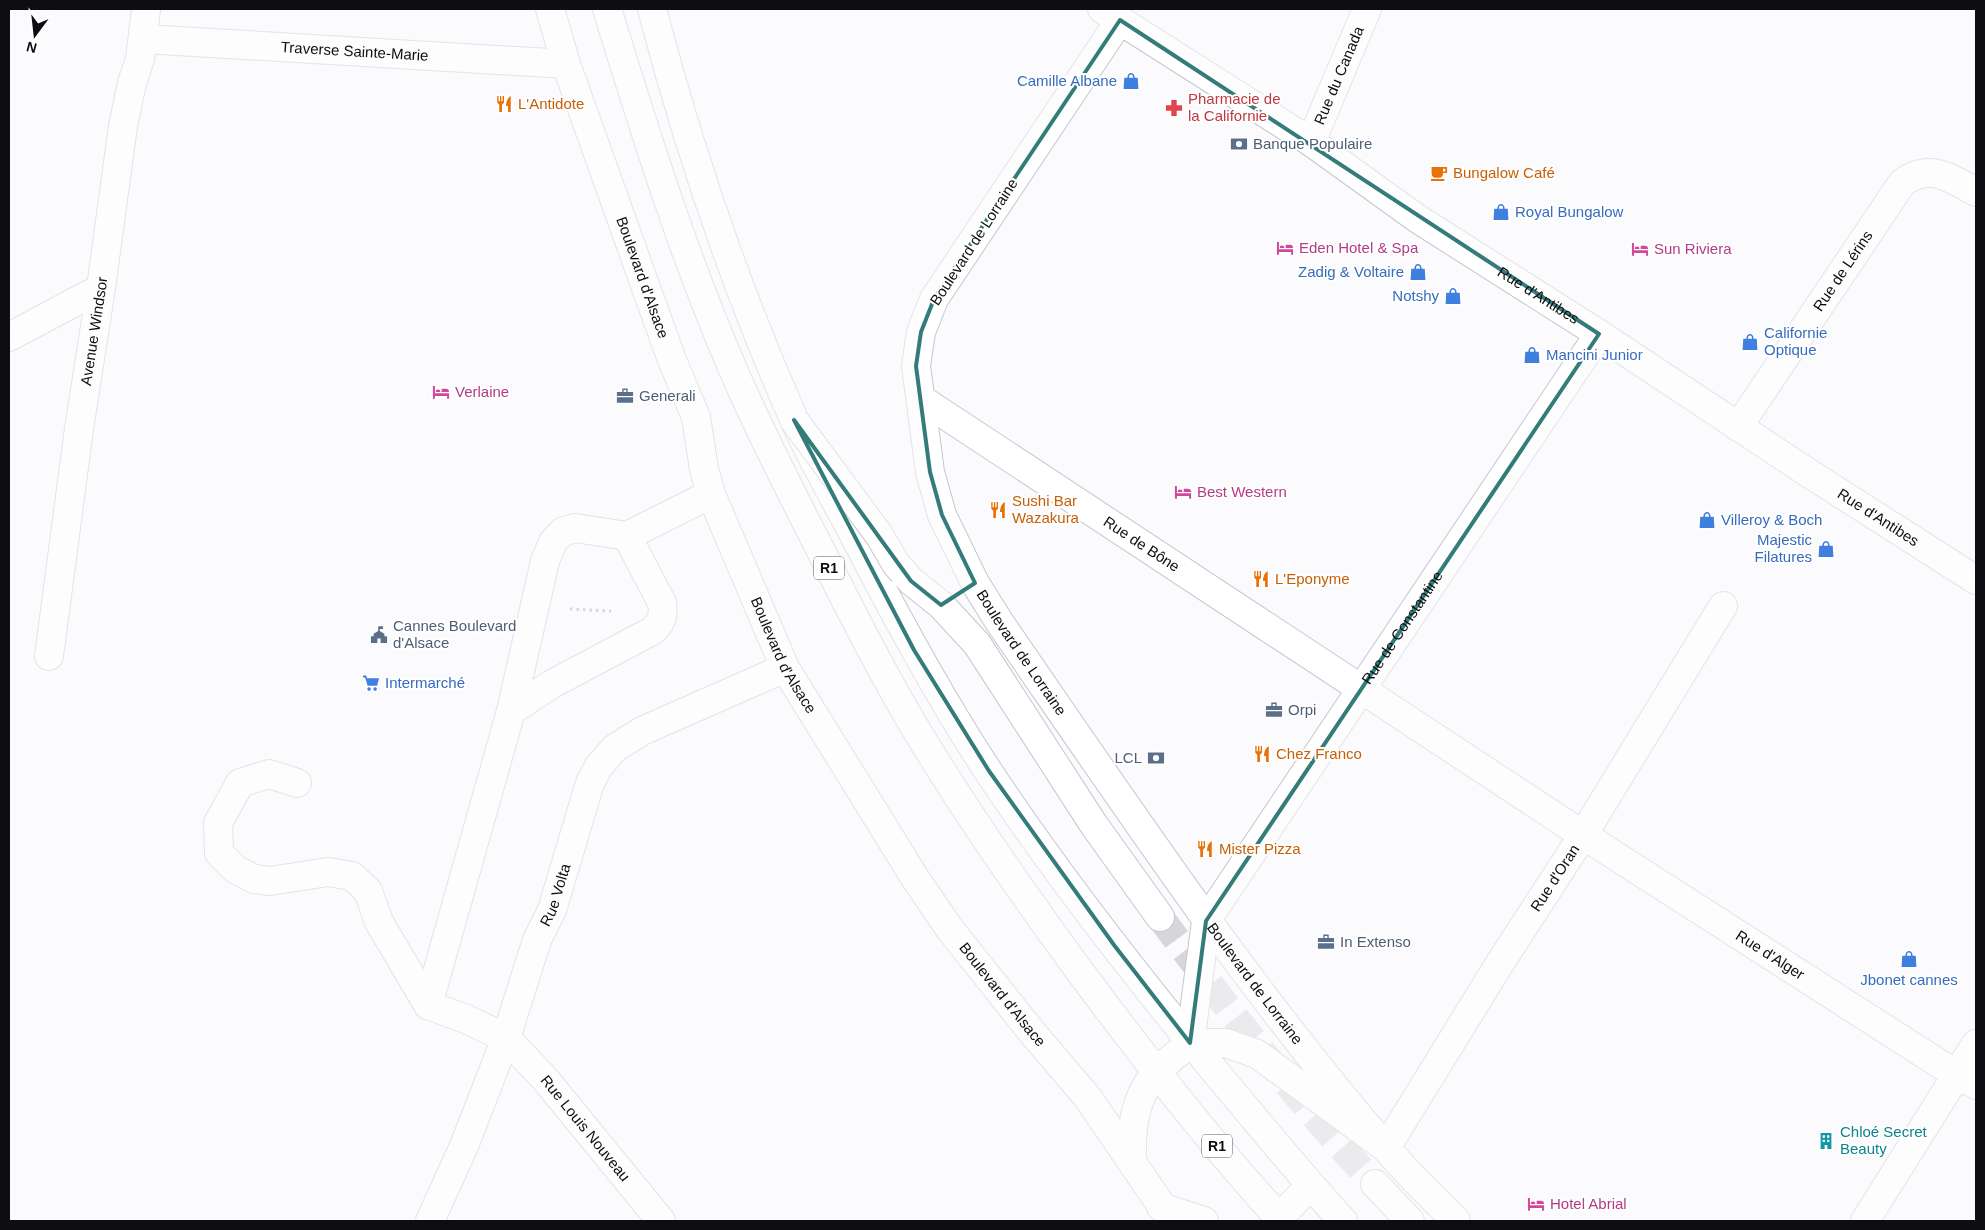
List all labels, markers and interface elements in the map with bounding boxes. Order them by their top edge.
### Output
north arrow [10,10,60,60]
street label: Rue du Canada [1310,23,1367,127]
street label: Traverse Sainte-Marie [280,38,429,64]
text: N [25,39,39,57]
shop icon: Camille Albane [1121,71,1141,91]
place label: Camille Albane [1017,72,1117,89]
place label: Pharmacie de la Californie [1188,90,1281,124]
restaurant icon: L'Antidote [494,94,514,114]
place label: L'Antidote [518,95,584,112]
pharmacy icon: Pharmacie de la Californie [1164,98,1184,118]
bank icon: Banque Populaire [1229,134,1249,154]
place label: Banque Populaire [1253,135,1372,152]
cafe icon: Bungalow Café [1429,163,1449,183]
place label: Bungalow Café [1453,164,1555,181]
street label: Boulevard de Lorraine [926,175,1021,308]
shop icon: Royal Bungalow [1491,202,1511,222]
place label: Royal Bungalow [1515,203,1624,220]
street label: Boulevard d'Alsace [613,214,672,340]
street label: Rue de Lérins [1809,227,1876,314]
hotel icon: Eden Hotel & Spa [1275,238,1295,258]
place label: Eden Hotel & Spa [1299,239,1419,256]
hotel icon: Sun Riviera [1630,239,1650,259]
place label: Sun Riviera [1654,240,1732,257]
shop icon: Zadig & Voltaire [1408,262,1428,282]
place label: Zadig & Voltaire [1298,263,1404,280]
street label: Rue d'Antibes [1495,263,1582,327]
street label: Avenue Windsor [77,276,110,387]
shop icon: Notshy [1443,286,1463,306]
place label: Notshy [1392,287,1439,304]
place label: Californie Optique [1764,324,1827,358]
shop icon: Californie Optique [1740,332,1760,352]
shop icon: Mancini Junior [1522,345,1542,365]
place label: Mancini Junior [1546,346,1643,363]
hotel icon: Verlaine [431,382,451,402]
place label: Verlaine [455,383,509,400]
office icon: Generali [615,386,635,406]
place label: Generali [639,387,696,404]
hotel icon: Best Western [1173,482,1193,502]
place label: Best Western [1197,483,1287,500]
street label: Rue d'Antibes [1835,485,1922,549]
place label: Sushi Bar Wazakura [1012,492,1080,526]
restaurant icon: Sushi Bar Wazakura [988,500,1008,520]
shop icon: Villeroy & Boch [1697,510,1717,530]
place label: Villeroy & Boch [1721,511,1822,528]
street label: Rue de Bône [1100,513,1183,575]
place label: Majestic Filatures [1754,531,1812,565]
shop icon: Majestic Filatures [1816,539,1836,559]
road number: R1 [814,556,844,580]
street label: Rue de Constantine [1358,568,1446,687]
restaurant icon: L'Eponyme [1251,569,1271,589]
place label: L'Eponyme [1275,570,1350,587]
street label: Boulevard de Lorraine [973,587,1070,718]
street label: Boulevard d'Alsace [748,594,820,716]
place label: Cannes Boulevard d'Alsace [393,617,516,651]
public building icon: Cannes Boulevard d'Alsace [369,625,389,645]
supermarket icon: Intermarché [361,673,381,693]
place label: Intermarché [385,674,465,691]
office icon: Orpi [1264,700,1284,720]
place label: Orpi [1288,701,1316,718]
restaurant icon: Chez Franco [1252,744,1272,764]
place label: Chez Franco [1276,745,1362,762]
bank icon: LCL [1146,748,1166,768]
place label: LCL [1114,749,1142,766]
restaurant icon: Mister Pizza [1195,839,1215,859]
place label: Mister Pizza [1219,840,1301,857]
street label: Rue d'Oran [1527,841,1583,914]
street label: Rue Volta [536,861,574,929]
street label: Boulevard de Lorraine [1204,919,1306,1047]
street label: Rue d'Alger [1733,926,1808,983]
office icon: In Extenso [1316,932,1336,952]
place label: In Extenso [1340,933,1411,950]
street label: Boulevard d'Alsace [956,939,1049,1050]
shop icon: Jbonet cannes [1899,949,1919,969]
place label: Jbonet cannes [1860,971,1958,988]
street label: Rue Louis Nouveau [537,1072,634,1184]
place label: Chloé Secret Beauty [1840,1123,1928,1157]
building icon: Chloé Secret Beauty [1816,1131,1836,1151]
road number: R1 [1202,1134,1232,1158]
hotel icon: Hotel Abrial [1526,1194,1546,1214]
place label: Hotel Abrial [1550,1195,1627,1212]

